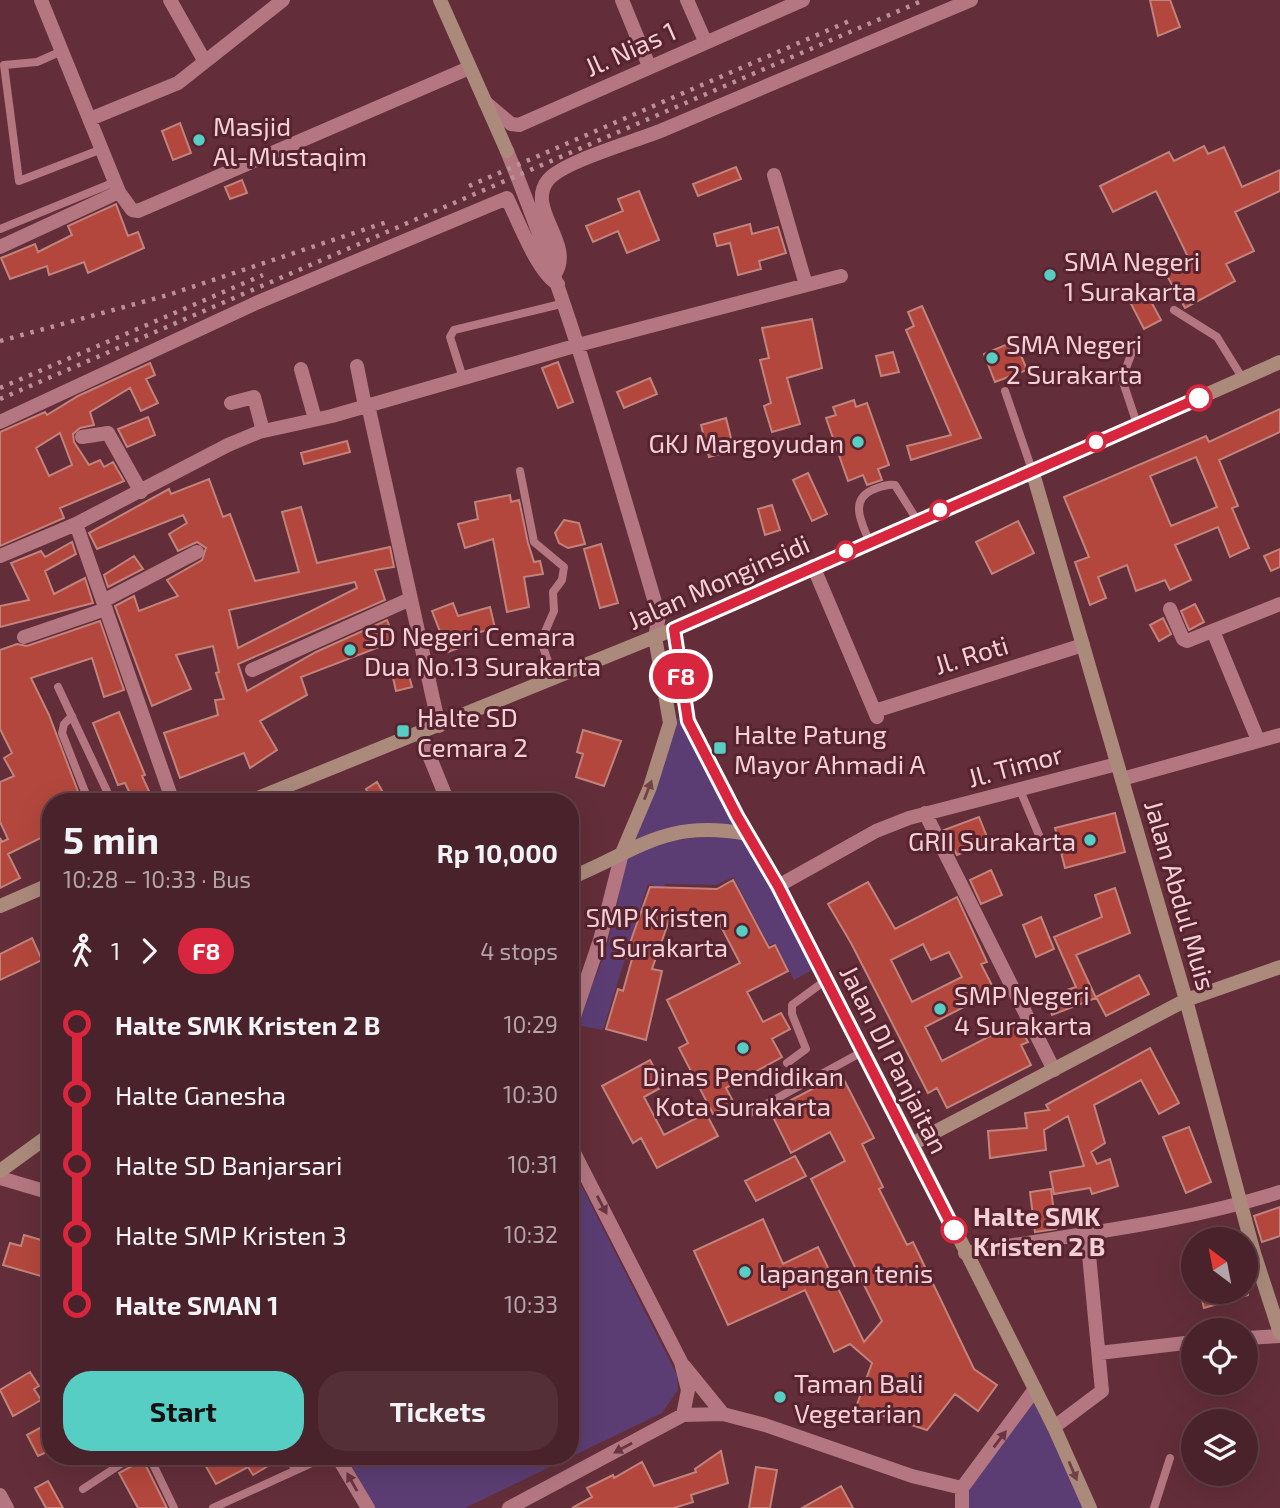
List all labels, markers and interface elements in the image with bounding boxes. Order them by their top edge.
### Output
street label: Jl. Nias 1 [580,14,680,82]
place label: Masjid Al-Mustaqim [213,110,367,171]
marker: Masjid Al-Mustaqim [191,132,207,148]
place label: SMA Negeri 1 Surakarta [1064,245,1200,306]
marker: SMA Negeri 1 Surakarta [1042,267,1058,283]
place label: SMA Negeri 2 Surakarta [1006,328,1143,389]
marker: SMA Negeri 2 Surakarta [984,350,1000,366]
unlabelled marker [1186,385,1212,411]
place label: GKJ Margoyudan [648,427,844,458]
unlabelled marker [1086,432,1106,452]
marker: GKJ Margoyudan [850,434,866,450]
unlabelled marker [930,500,950,520]
street label: Jalan Monginsidi [622,527,814,635]
unlabelled marker [836,541,856,561]
place label: SD Negeri Cemara Dua No.13 Surakarta [364,620,601,681]
street label: Jl. Roti [930,628,1012,680]
marker: SD Negeri Cemara Dua No.13 Surakarta [342,642,358,658]
line badge: F8 [650,653,712,699]
text: F8 [667,661,695,690]
place label: Halte SD Cemara 2 [417,701,528,762]
place label: Halte Patung Mayor Ahmadi A [734,718,926,779]
marker: Halte SD Cemara 2 [395,723,411,739]
street label: Jl. Timor [964,737,1066,793]
marker: Halte Patung Mayor Ahmadi A [712,740,728,756]
one-way arrow [643,779,654,800]
street label: Jalan Abdul Muis [1139,796,1223,994]
text: 5 min [63,816,159,862]
place label: GRII Surakarta [908,825,1076,856]
marker: GRII Surakarta [1082,832,1098,848]
text: Rp 10,000 [437,837,558,868]
text: 10:28 – 10:33 · Bus [63,865,251,893]
place label: SMP Kristen 1 Surakarta [586,901,728,962]
marker: SMP Kristen 1 Surakarta [734,923,750,939]
icon: walk [63,932,101,970]
icon: forward [130,932,168,970]
text: F8 [192,936,220,965]
text: 1 [111,937,120,965]
text: 4 stops [480,937,558,965]
street label: Jalan DI Panjaitan [834,960,956,1158]
place label: SMP Negeri 4 Surakarta [954,979,1092,1040]
marker: SMP Negeri 4 Surakarta [932,1001,948,1017]
text: Halte SMK Kristen 2 B [115,1009,380,1040]
text: 10:29 [503,1010,558,1038]
marker: Dinas Pendidikan Kota Surakarta [735,1040,751,1056]
place label: Dinas Pendidikan Kota Surakarta [642,1060,844,1121]
text: Halte Ganesha [115,1079,286,1110]
text: 10:30 [503,1080,558,1108]
text: Halte SD Banjarsari [115,1149,343,1180]
text: 10:31 [508,1150,558,1178]
one-way arrow [596,1195,608,1215]
place label: Halte SMK Kristen 2 B [973,1200,1106,1261]
marker: Halte SMK Kristen 2 B [941,1217,967,1243]
text: Halte SMP Kristen 3 [115,1219,347,1250]
text: 10:32 [504,1220,558,1248]
north arrow [1181,1227,1258,1304]
map controls [1181,1227,1258,1486]
place label: lapangan tenis [759,1257,933,1288]
marker: lapangan tenis [737,1264,753,1280]
text: Halte SMAN 1 [115,1289,279,1320]
text: 10:33 [504,1290,558,1318]
button: locate [1181,1318,1258,1395]
place label: Taman Bali Vegetarian [794,1367,923,1428]
button: Start [63,1371,304,1451]
button: Tickets [318,1371,558,1451]
marker: Taman Bali Vegetarian [772,1389,788,1405]
button: layers [1181,1409,1258,1486]
one-way arrow [992,1430,1006,1448]
one-way arrow [613,1442,632,1454]
one-way arrow [1068,1460,1079,1481]
one-way arrow [346,1473,358,1492]

